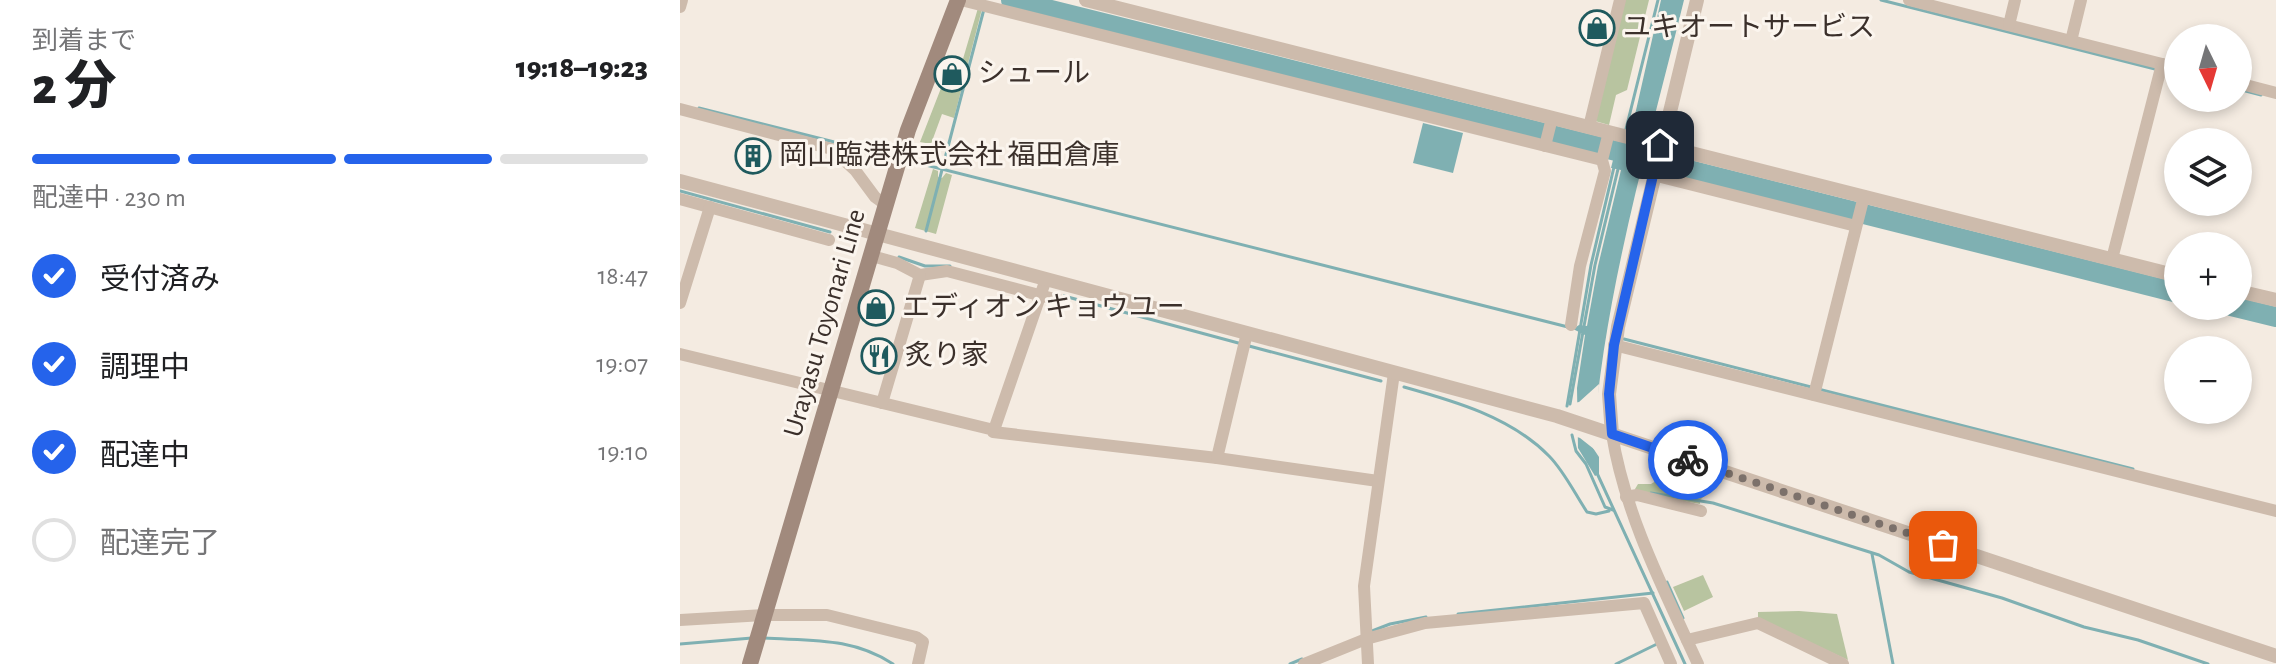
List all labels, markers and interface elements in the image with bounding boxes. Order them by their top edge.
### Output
shop icon: ユキオートサービス [1578,9,1616,47]
place label: ユキオートサービス [1623,12,1875,42]
north arrow [2164,24,2252,112]
map controls [2164,24,2252,424]
text: 到着まで [32,28,136,54]
text: 19:18–19:23 [516,53,648,83]
shop icon: シュール [933,55,971,93]
place label: シュール [978,60,1090,88]
text: 2 分 [32,61,116,113]
pin [1626,111,1694,179]
icon: home [1638,123,1682,167]
button: layers [2164,128,2252,216]
building icon: 岡山臨港株式会社 福田倉庫 [734,137,772,175]
place label: 岡山臨港株式会社 福田倉庫 [779,140,1120,170]
text: 配達中 · 230 m [32,185,186,211]
street label: Urayasu Toyonari Line [779,206,871,440]
button: + [2164,232,2252,320]
icon: check [32,254,76,298]
text: 18:47 [597,263,648,289]
text: 受付済み [100,265,220,295]
shop icon: エディオン キョウユー [857,289,895,327]
place label: エディオン キョウユー [902,292,1185,322]
button: − [2164,336,2252,424]
restaurant icon: 炙り家 [860,337,898,375]
place label: 炙り家 [905,340,989,370]
icon: check [32,342,76,386]
text: 19:07 [596,351,648,377]
text: 調理中 [100,353,190,383]
courier [1648,420,1728,500]
icon: check [32,430,76,474]
icon: bike [1666,438,1710,482]
text: 19:10 [598,439,648,465]
text: 配達中 [100,441,190,471]
pin [1909,511,1977,579]
icon: bag [1921,523,1965,567]
text: 配達完了 [100,529,220,559]

